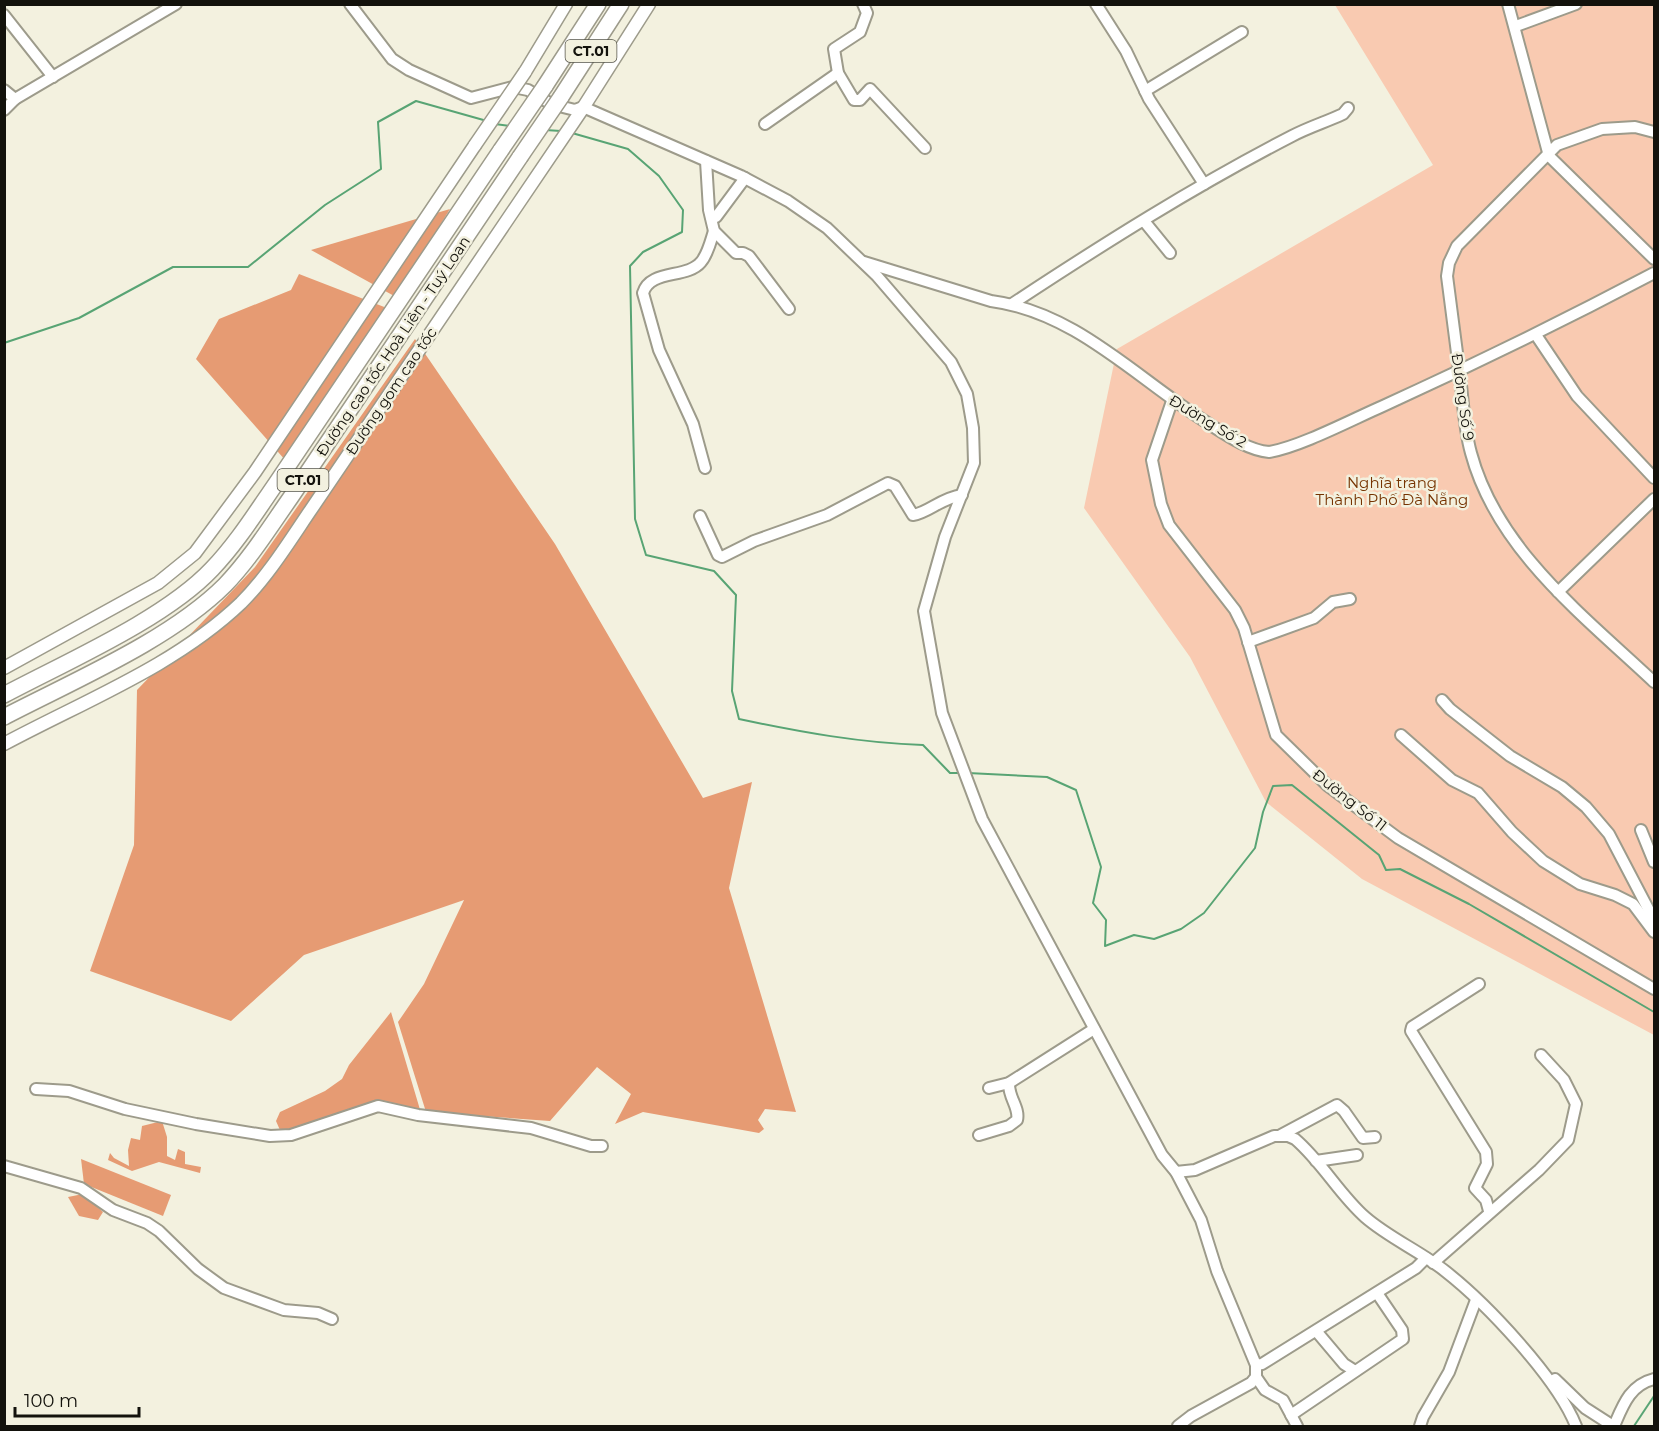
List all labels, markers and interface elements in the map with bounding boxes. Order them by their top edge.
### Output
road number: CT.01 [566,40,616,62]
street label: Đường cao tốc Hoà Liên - Tuý Loan [312,232,474,460]
street label: Đường gom cao tốc [341,324,441,458]
street label: Đường Số 9 [1447,352,1479,442]
street label: Đường Số 2 [1166,390,1250,452]
road number: CT.01 [278,469,328,491]
park label: Nghĩa trang Thành Phố Đà Nẵng [1316,473,1468,509]
street label: Đường Số 11 [1309,765,1391,835]
scale bar [15,1380,140,1418]
text: 100 m [24,1390,78,1412]

